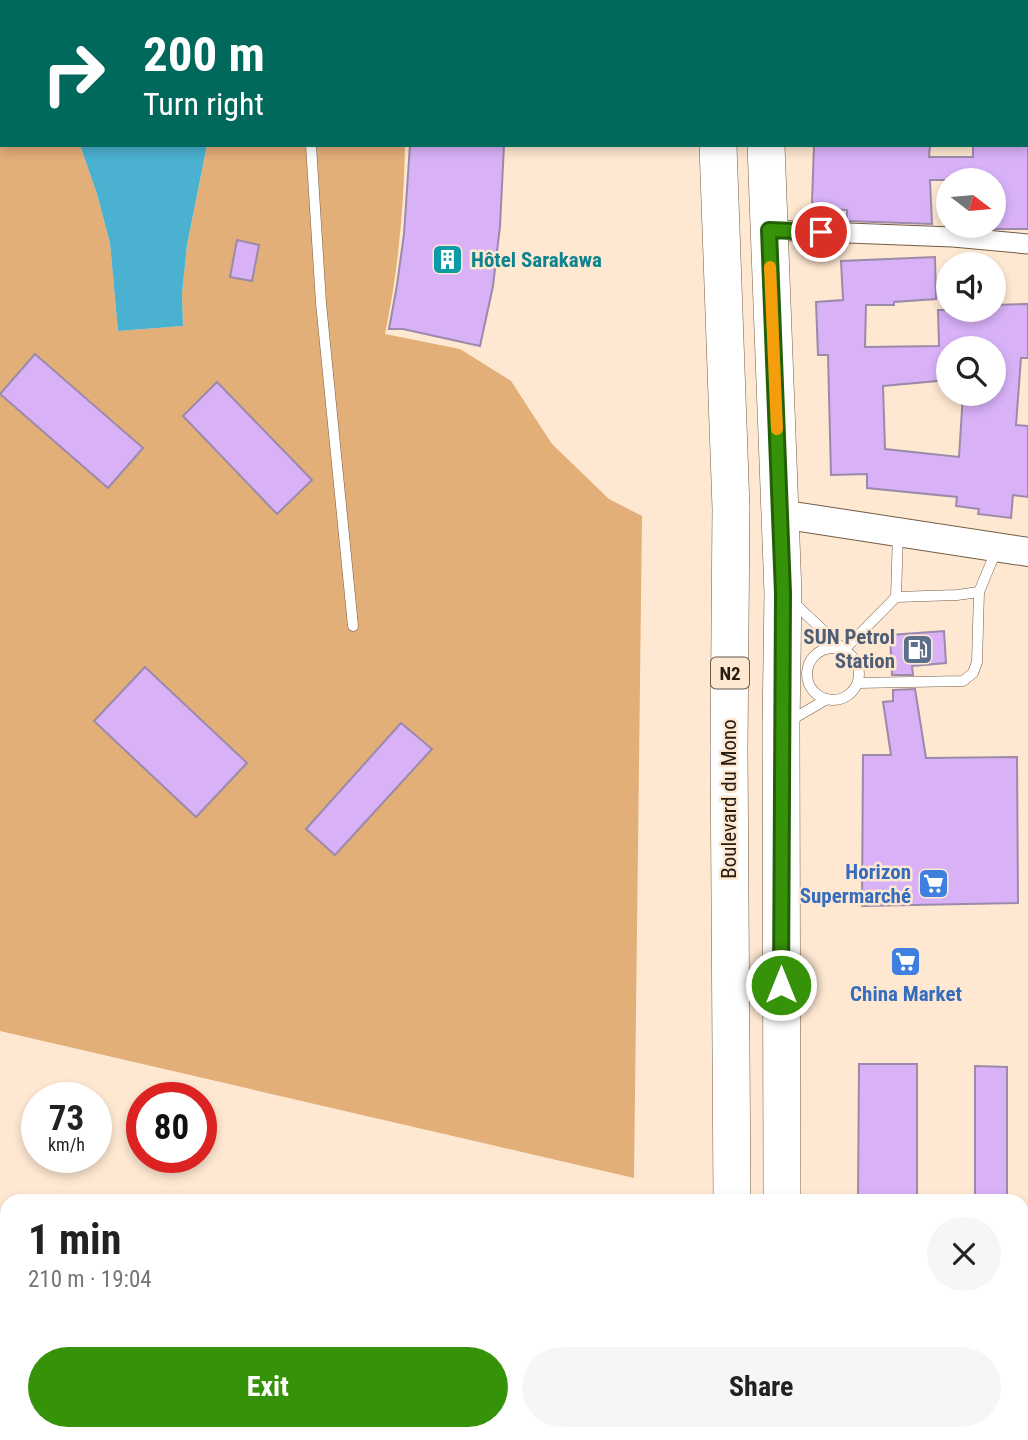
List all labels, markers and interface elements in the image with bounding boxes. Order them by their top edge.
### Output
text: 200 m [143,26,265,83]
icon: right [28,28,119,119]
text: Turn right [143,85,264,123]
north arrow [936,168,1006,238]
map controls [936,168,1006,406]
pin [791,202,851,262]
icon: arrive [802,213,840,251]
building icon: Hôtel Sarakawa [431,243,465,277]
place label: Hôtel Sarakawa [471,248,602,272]
button: sound [936,252,1006,322]
button: search [936,336,1006,406]
place label: SUN Petrol Station [803,625,895,673]
fuel station icon: SUN Petrol Station [901,632,935,666]
road number: N2 [711,658,749,688]
street label: Boulevard du Mono [717,719,741,879]
place label: Horizon Supermarché [800,860,911,908]
supermarket icon: Horizon Supermarché [917,867,951,901]
supermarket icon: China Market [889,945,923,979]
position arrow [744,948,818,1022]
place label: China Market [850,982,962,1006]
speed limit sign: 80 [126,1082,217,1173]
text: 73 [49,1098,84,1139]
text: km/h [48,1134,85,1155]
text: 1 min [28,1215,121,1264]
button: close [927,1217,1001,1291]
text: 210 m · 19:04 [28,1266,152,1293]
button: Exit [28,1347,508,1427]
button: Share [522,1347,1001,1427]

